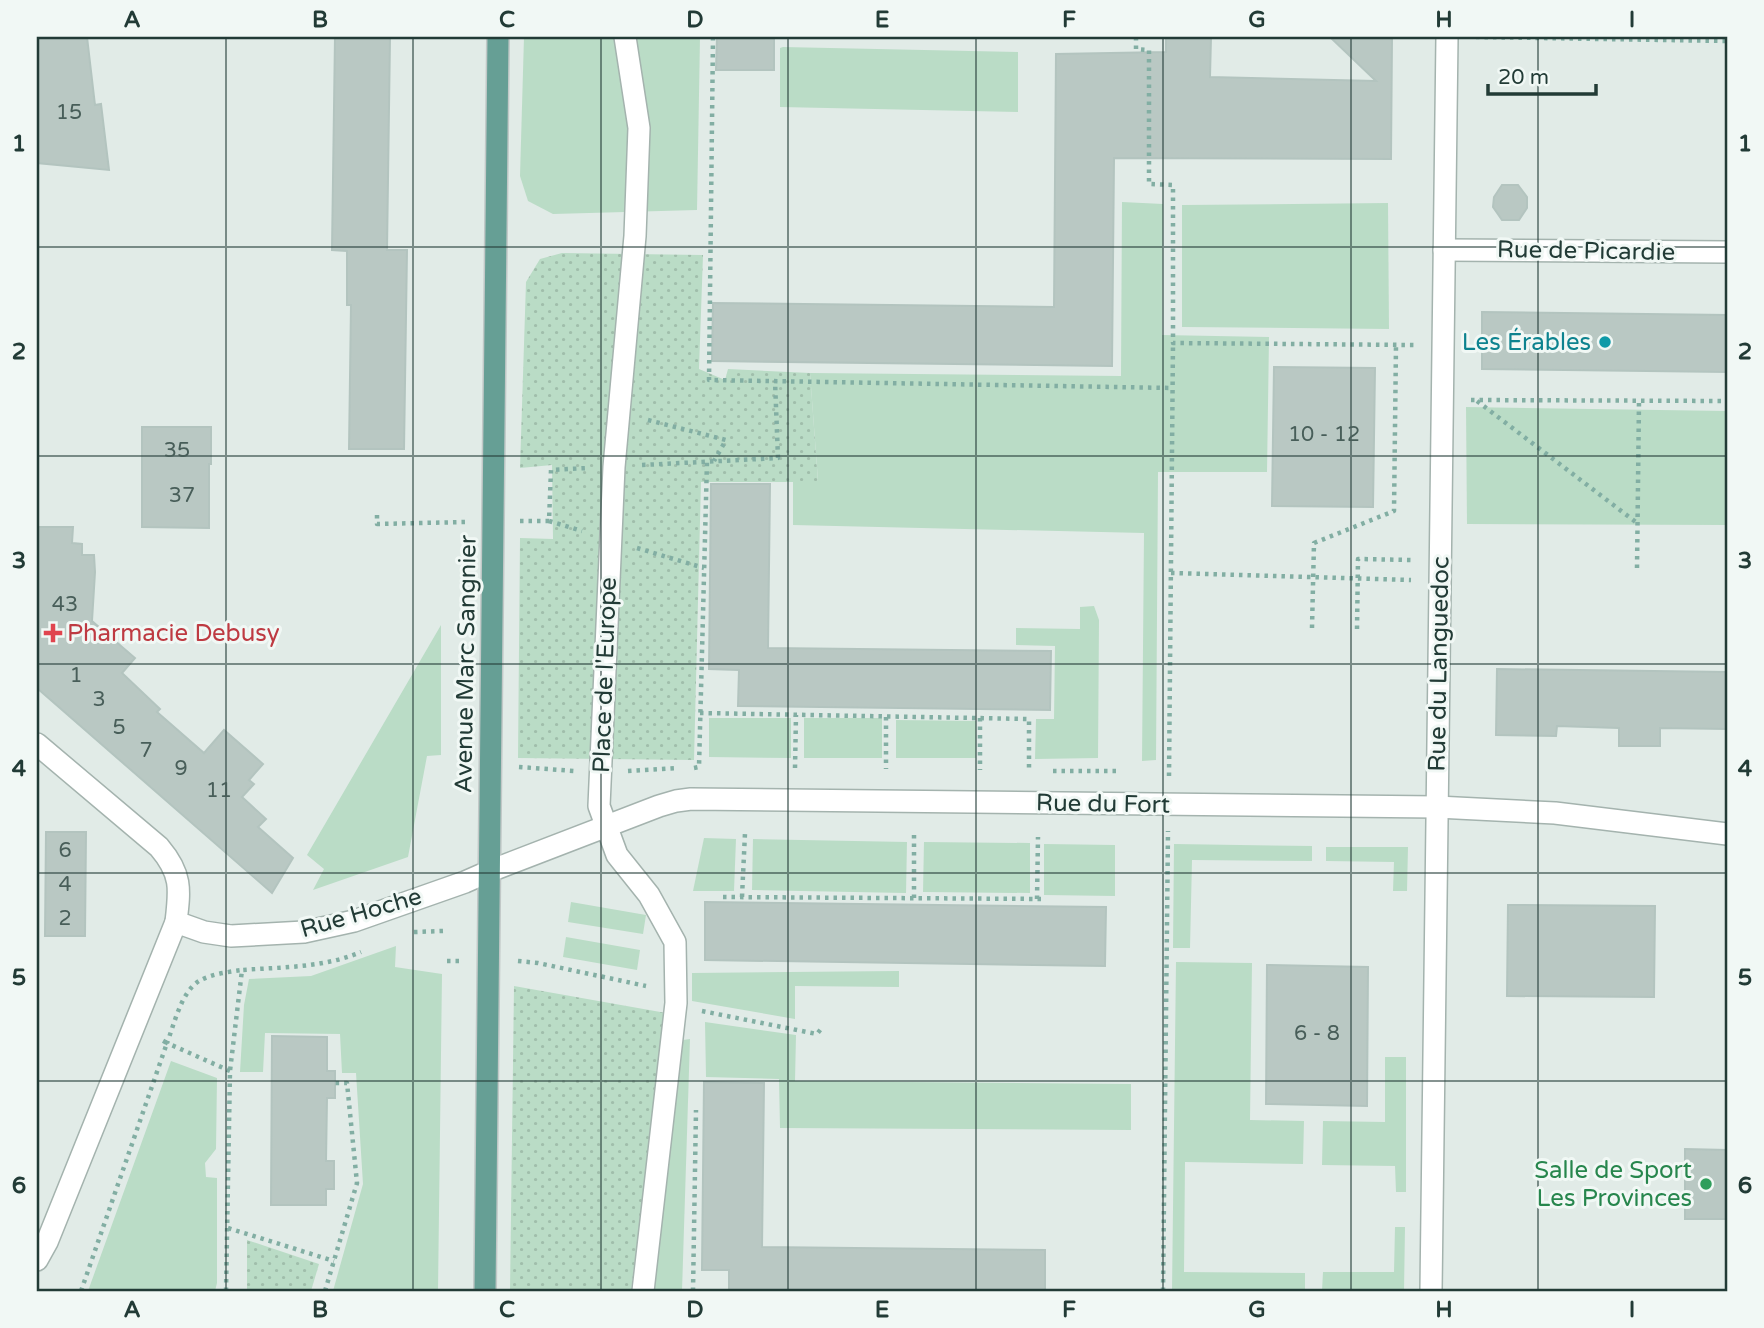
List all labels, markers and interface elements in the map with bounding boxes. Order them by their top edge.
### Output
text: A [123,6,141,34]
text: B [312,6,328,34]
text: C [499,6,515,34]
text: D [686,6,704,34]
text: E [875,6,889,34]
text: F [1062,6,1076,34]
text: G [1248,6,1266,34]
text: H [1435,6,1453,34]
text: I [1629,6,1635,34]
scale bar [1488,52,1596,96]
text: 20 m [1498,65,1549,90]
house number: 15 [56,100,82,125]
text: 1 [12,130,26,158]
text: 1 [1738,130,1752,158]
street label: Rue de Picardie [1497,235,1675,267]
place label: Les Érables [1462,327,1591,357]
marker: Les Érables [1597,334,1613,350]
text: 2 [12,338,26,366]
text: 2 [1738,338,1752,366]
house number: 10 - 12 [1288,422,1360,447]
house number: 35 [164,438,190,463]
house number: 37 [169,483,195,508]
street label: Avenue Marc Sangnier [449,534,483,793]
text: 3 [12,547,26,575]
text: 3 [1738,547,1752,575]
street label: Rue du Languedoc [1423,556,1455,772]
street label: Place de l'Europe [587,577,623,773]
house number: 43 [52,592,78,617]
place label: Pharmacie Debusy [67,619,280,648]
marker: Pharmacie Debusy [45,625,61,641]
house number: 1 [69,663,83,688]
house number: 3 [92,687,106,712]
house number: 5 [112,715,126,740]
house number: 7 [139,738,153,763]
text: 4 [12,755,27,783]
text: 4 [1738,755,1753,783]
house number: 9 [174,756,188,781]
house number: 11 [206,778,232,803]
street label: Rue du Fort [1036,788,1170,820]
house number: 6 [58,838,72,863]
house number: 4 [58,872,72,897]
street label: Rue Hoche [297,882,425,944]
house number: 2 [58,906,72,931]
text: 5 [12,964,26,992]
text: 5 [1738,964,1752,992]
house number: 6 - 8 [1294,1021,1340,1046]
place label: Salle de Sport Les Provinces [1534,1156,1692,1213]
text: 6 [12,1172,26,1200]
text: 6 [1738,1172,1752,1200]
marker: Salle de Sport Les Provinces [1698,1176,1714,1192]
text: A [123,1296,141,1324]
text: B [312,1296,328,1324]
text: C [499,1296,515,1324]
text: D [686,1296,704,1324]
text: E [875,1296,889,1324]
text: F [1062,1296,1076,1324]
text: G [1248,1296,1266,1324]
text: H [1435,1296,1453,1324]
text: I [1629,1296,1635,1324]

